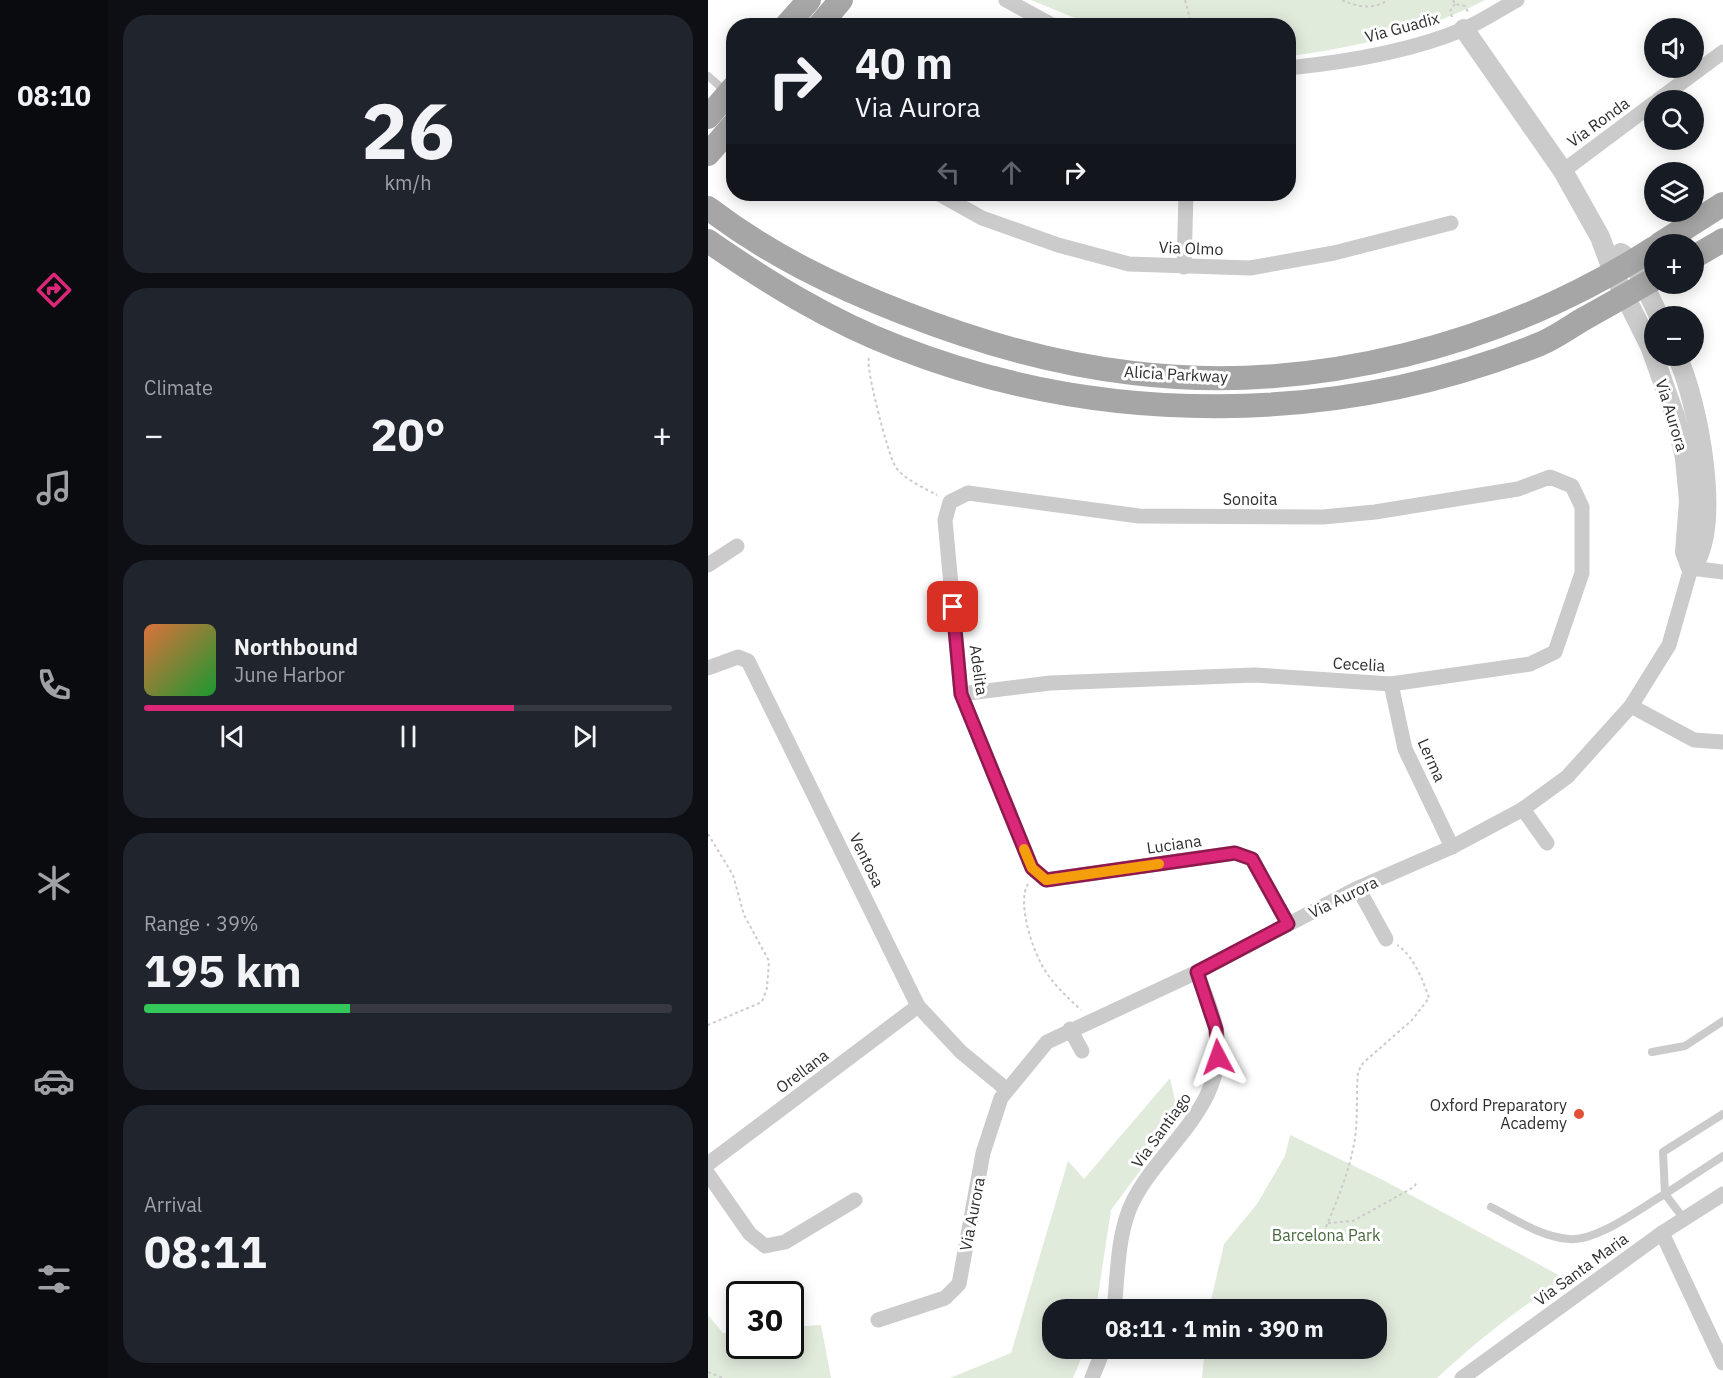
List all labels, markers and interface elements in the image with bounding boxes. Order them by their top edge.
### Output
street label: Via Guadix [1363,7,1441,47]
map controls [1644,18,1704,366]
button: sound [1644,18,1704,78]
text: 40 m [855,36,953,91]
icon: right [756,42,834,120]
text: 08:10 [17,78,91,113]
text: 26 [361,79,455,180]
text: Via Aurora [855,89,981,124]
button: search [1644,90,1704,150]
street label: Via Ronda [1563,93,1633,151]
icon: left [932,156,965,189]
icon: ahead [995,156,1028,189]
icon: right [1058,156,1091,189]
button: layers [1644,162,1704,222]
text: km/h [384,169,432,196]
button: + [1644,234,1704,294]
street label: Via Olmo [1158,237,1224,259]
icon: directions [33,269,75,311]
button: − [1644,306,1704,366]
street label: Alicia Parkway [1124,361,1228,387]
text: Climate [144,374,213,401]
street label: Via Aurora [1652,376,1693,454]
text: 20° [370,405,446,463]
text: − [144,413,164,456]
text: + [652,413,672,456]
icon: music [33,467,75,509]
street label: Sonoita [1223,489,1278,509]
pin [927,581,978,632]
icon: arrive [936,590,969,623]
text: Northbound [234,632,358,661]
street label: Adelita [966,643,993,697]
street label: Cecelia [1332,653,1386,675]
text: June Harbor [234,661,345,688]
icon: phone [33,664,75,706]
icon: previous [216,720,249,753]
icon: pause [392,720,425,753]
icon: next [568,720,601,753]
street label: Lerma [1414,735,1450,785]
street label: Ventosa [845,830,889,891]
street label: Luciana [1145,830,1203,858]
icon: climate [33,862,75,904]
street label: Via Aurora [1305,871,1381,922]
text: Range · 39% [144,910,259,937]
text: 195 km [144,941,302,999]
position arrow [1186,1025,1250,1089]
street label: Orellana [772,1044,833,1097]
icon: car [33,1060,75,1102]
street label: Via Santiago [1127,1088,1195,1172]
place label: Oxford Preparatory Academy [1430,1095,1567,1133]
marker: Oxford Preparatory Academy [1572,1107,1586,1121]
street label: Via Aurora [955,1175,989,1252]
text: Arrival [144,1191,202,1218]
text: 08:11 [144,1222,267,1280]
park label: Barcelona Park [1272,1225,1381,1245]
street label: Via Santa Maria [1530,1228,1632,1310]
icon: filters [33,1258,75,1300]
speed limit sign: 30 [726,1281,804,1359]
text: 08:11 · 1 min · 390 m [1105,1314,1324,1343]

